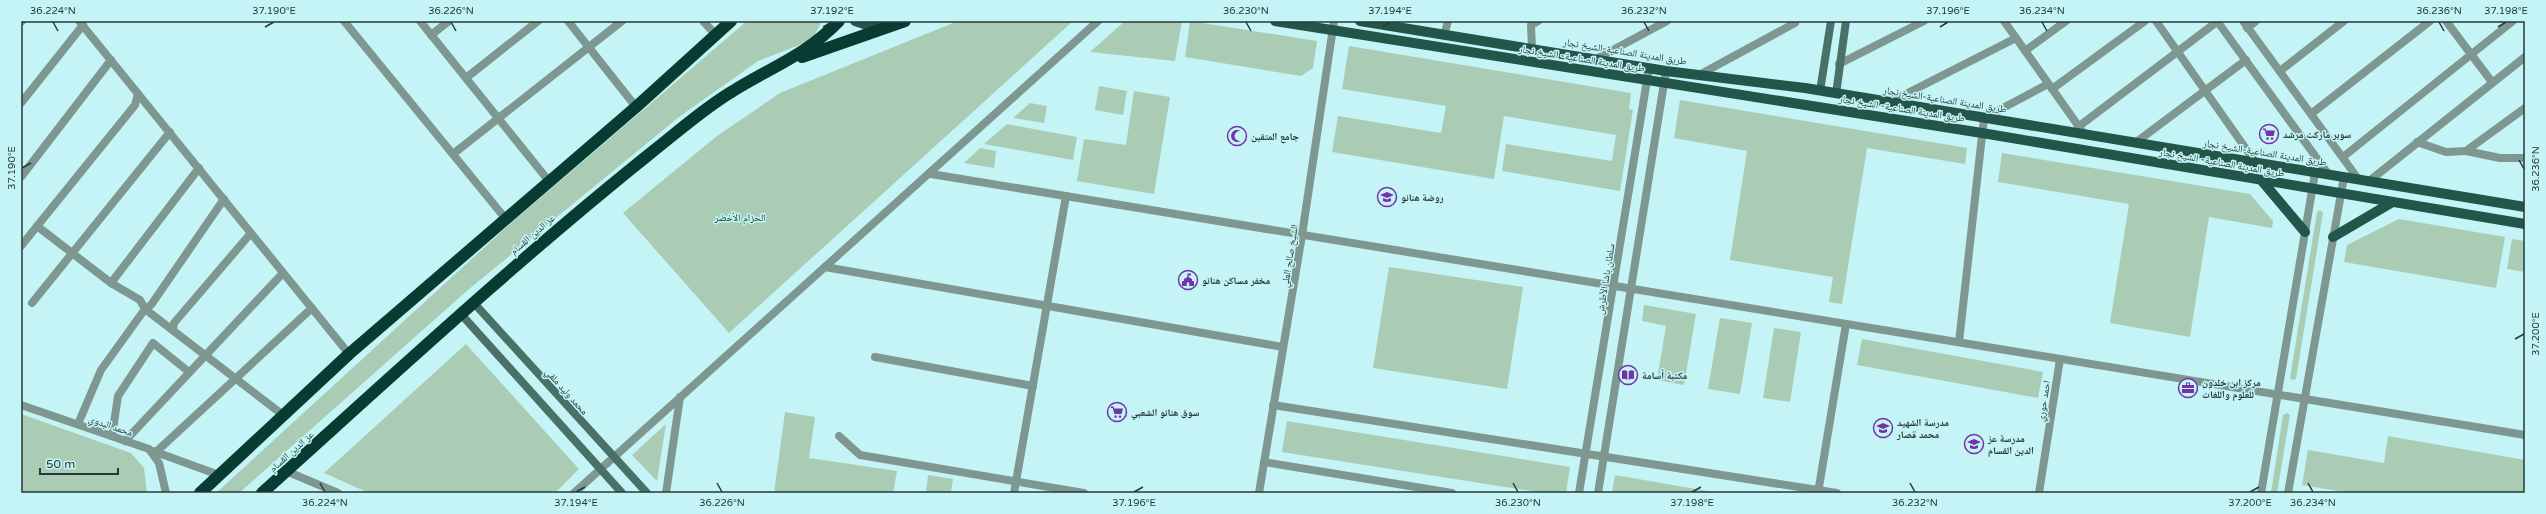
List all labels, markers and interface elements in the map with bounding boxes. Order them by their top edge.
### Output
text: 36.224°N [30,5,76,17]
text: 37.190°E [252,5,296,17]
text: 36.226°N [428,5,474,17]
text: 37.192°E [810,5,854,17]
text: 36.230°N [1223,5,1269,17]
text: 37.194°E [1368,5,1412,17]
text: 36.232°N [1621,5,1667,17]
text: 37.196°E [1926,5,1970,17]
text: 36.234°N [2019,5,2065,17]
text: 36.236°N [2416,5,2462,17]
text: 37.198°E [2484,5,2528,17]
street label: طريق المدينة الصناعية-الشيخ نجار [1561,36,1688,68]
street label: طريق المدينة الصناعية- الشيخ نجار [1517,43,1646,75]
street label: طريق المدينة الصناعية-الشيخ نجار [1881,84,2008,116]
street label: طريق المدينة الصناعية- الشيخ نجار [1837,93,1966,125]
supermarket icon: سوبر ماركت مرشد [2258,123,2280,145]
mosque icon: جامع المتقين [1226,125,1248,147]
place label: سوبر ماركت مرشد [2283,129,2351,141]
place label: جامع المتقين [1251,131,1299,144]
street label: طريق المدينة الصناعية-الشيخ نجار [2201,137,2328,169]
text: 37.190°E [6,146,18,190]
street label: طريق المدينة الصناعية- الشيخ نجار [2157,146,2286,180]
text: 36.236°N [2530,146,2542,192]
school or university icon: روضة هنانو [1376,186,1398,208]
place label: روضة هنانو [1401,192,1444,204]
street label: عز الدين القسام [508,212,558,258]
park label: الحزام الأخضر [714,212,765,225]
street label: الشيخ صالح العلي [1279,224,1302,289]
street label: سلطان باشا الأطرش [1594,242,1618,315]
public building icon: مخفر مساكن هنانو [1177,269,1199,291]
place label: مخفر مساكن هنانو [1202,275,1270,287]
text: 37.200°E [2530,312,2542,356]
library icon: مكتبة أسامة [1617,364,1639,386]
street label: محمد وليد ملقي [541,366,590,419]
place label: مكتبة أسامة [1642,369,1688,382]
office icon: مركز ابن خلدون للعلوم واللغات [2177,377,2199,399]
place label: مركز ابن خلدون للعلوم واللغات [2202,377,2261,401]
street label: احمد حوري [2035,380,2055,423]
supermarket icon: سوق هنانو الشعبي [1106,401,1128,423]
place label: سوق هنانو الشعبي [1131,407,1199,420]
street label: محمد البدوي [87,413,135,441]
school or university icon: مدرسة الشهيد محمد قصار [1872,417,1894,439]
place label: مدرسة الشهيد محمد قصار [1896,417,1949,441]
street label: عز الدين القسام [267,429,317,475]
school or university icon: مدرسة عز الدين القسام [1963,433,1985,455]
place label: مدرسة عز الدين القسام [1987,433,2034,457]
scale bar [40,450,118,476]
text: 50 m [46,457,75,471]
text: 36.224°N [302,497,348,509]
text: 37.194°E [554,497,598,509]
text: 36.226°N [699,497,745,509]
text: 37.196°E [1112,497,1156,509]
text: 36.230°N [1495,497,1541,509]
text: 37.198°E [1670,497,1714,509]
text: 36.232°N [1892,497,1938,509]
text: 37.200°E [2228,497,2272,509]
text: 36.234°N [2290,497,2336,509]

